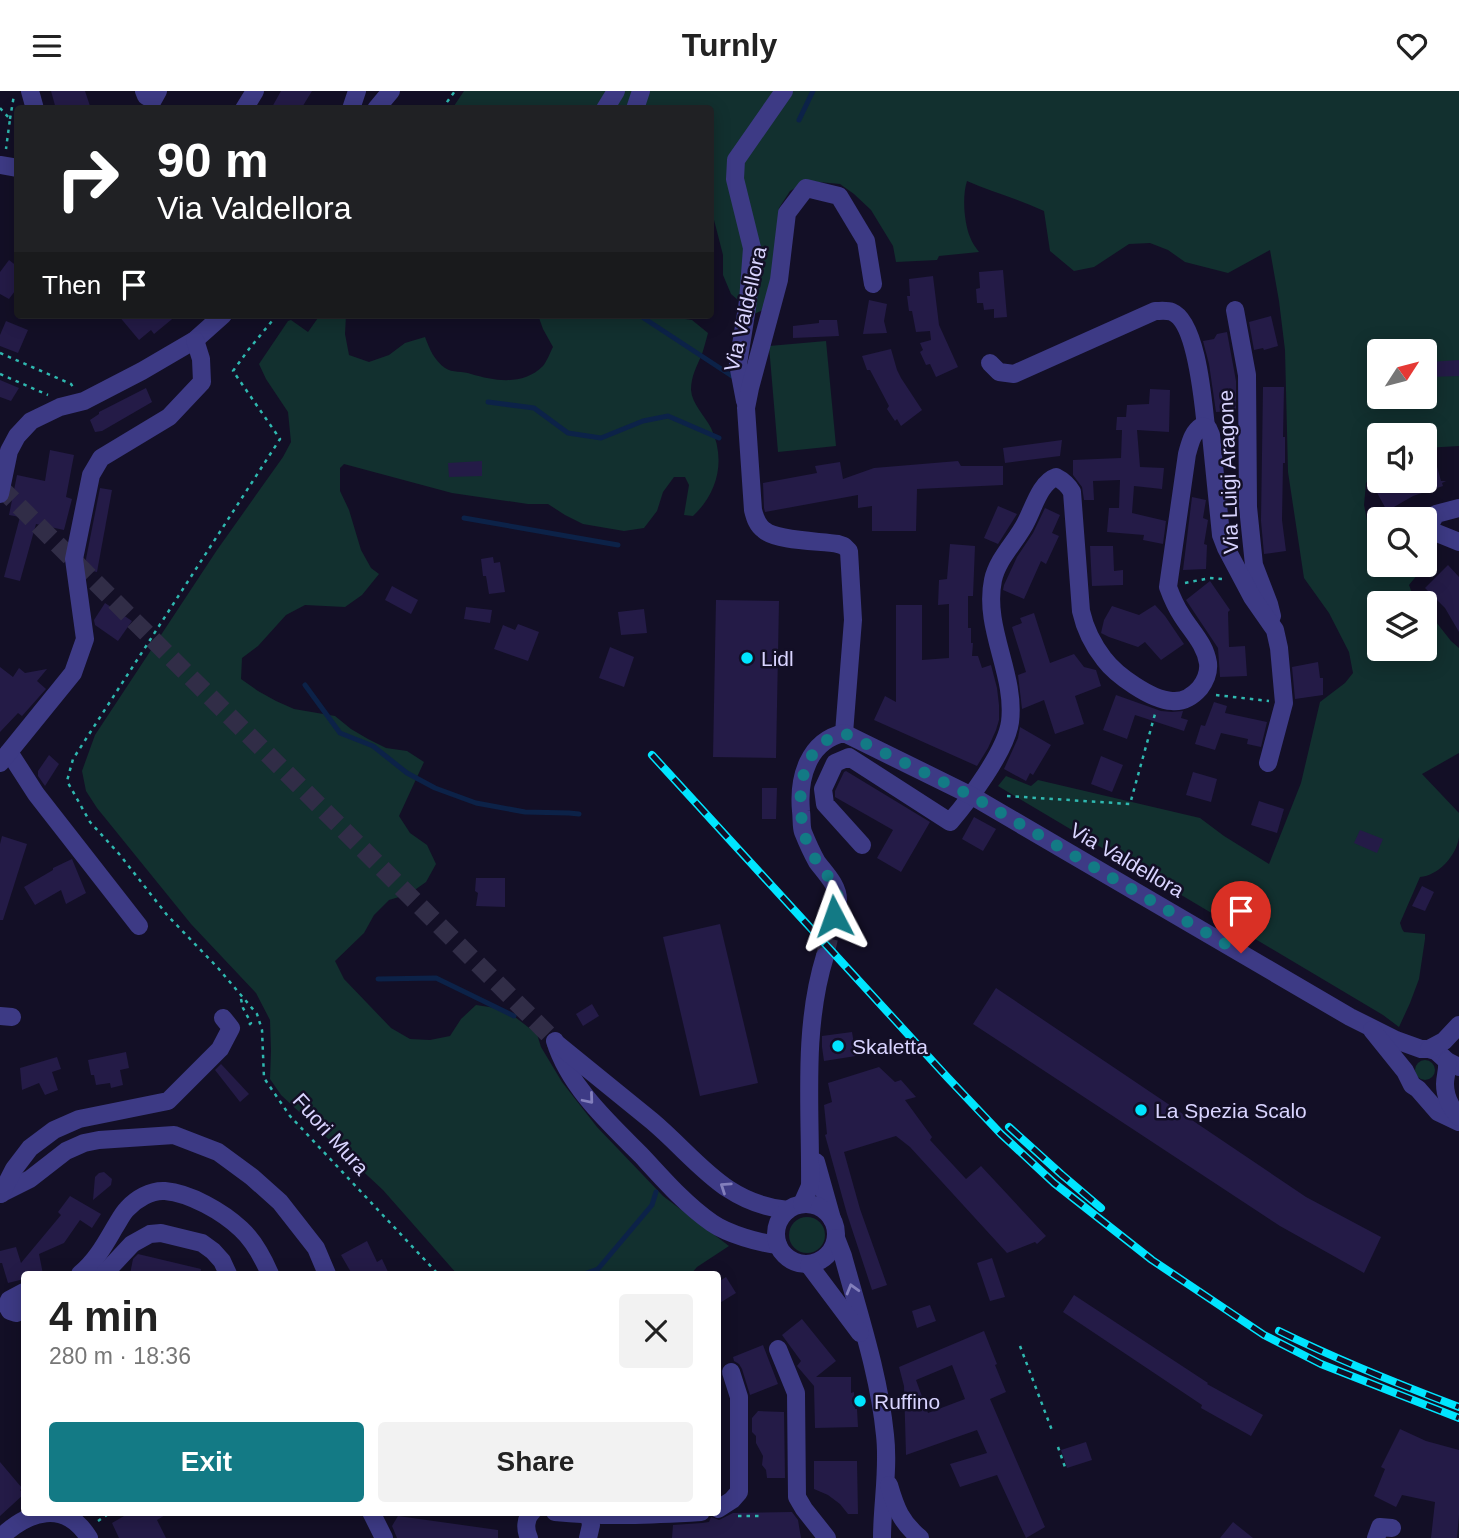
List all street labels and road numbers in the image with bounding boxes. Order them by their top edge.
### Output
street label: Via Valdellora [719,244,771,374]
street label: Via Luigi Aragone [1214,390,1242,554]
street label: Via Valdellora [1066,818,1188,902]
street label: Fuori Mura [288,1089,374,1180]

